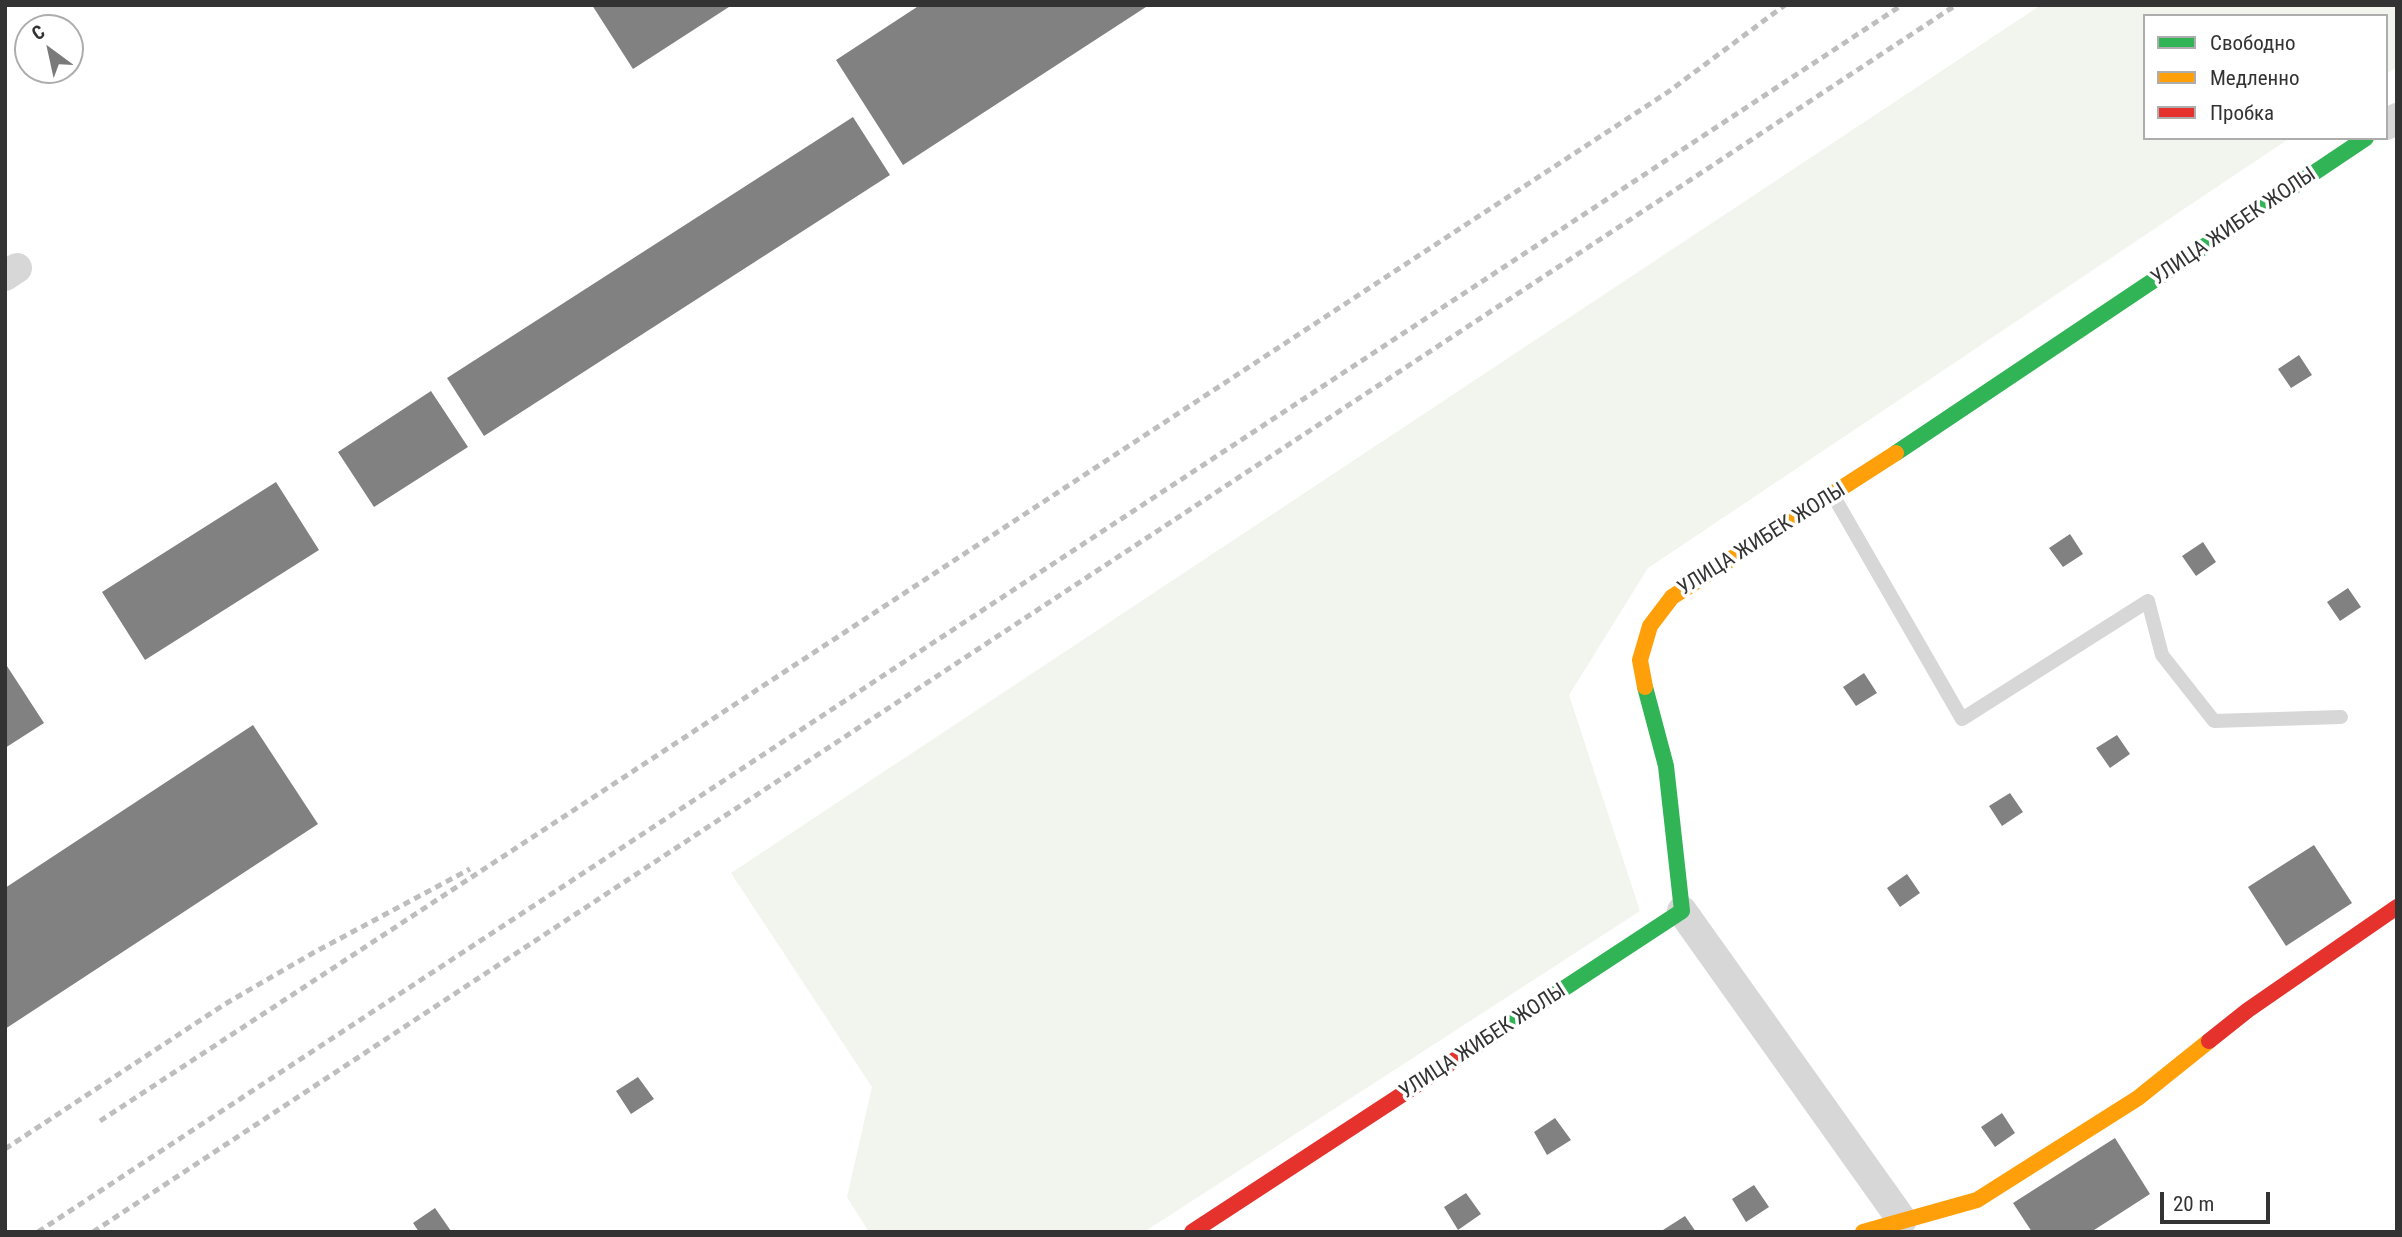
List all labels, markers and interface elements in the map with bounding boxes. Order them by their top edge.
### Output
north arrow [14,14,84,84]
legend [2143,14,2388,140]
text: С [28,20,49,45]
text: Свободно [2210,31,2296,55]
text: Медленно [2210,66,2299,90]
text: Пробка [2210,101,2274,125]
street label: УЛИЦА ЖИБЕК ЖОЛЫ [2147,163,2321,291]
street label: УЛИЦА ЖИБЕК ЖОЛЫ [1673,478,1851,602]
street label: УЛИЦА ЖИБЕК ЖОЛЫ [1395,979,1571,1105]
scale bar [2164,1178,2274,1222]
text: 20 m [2173,1192,2214,1216]

